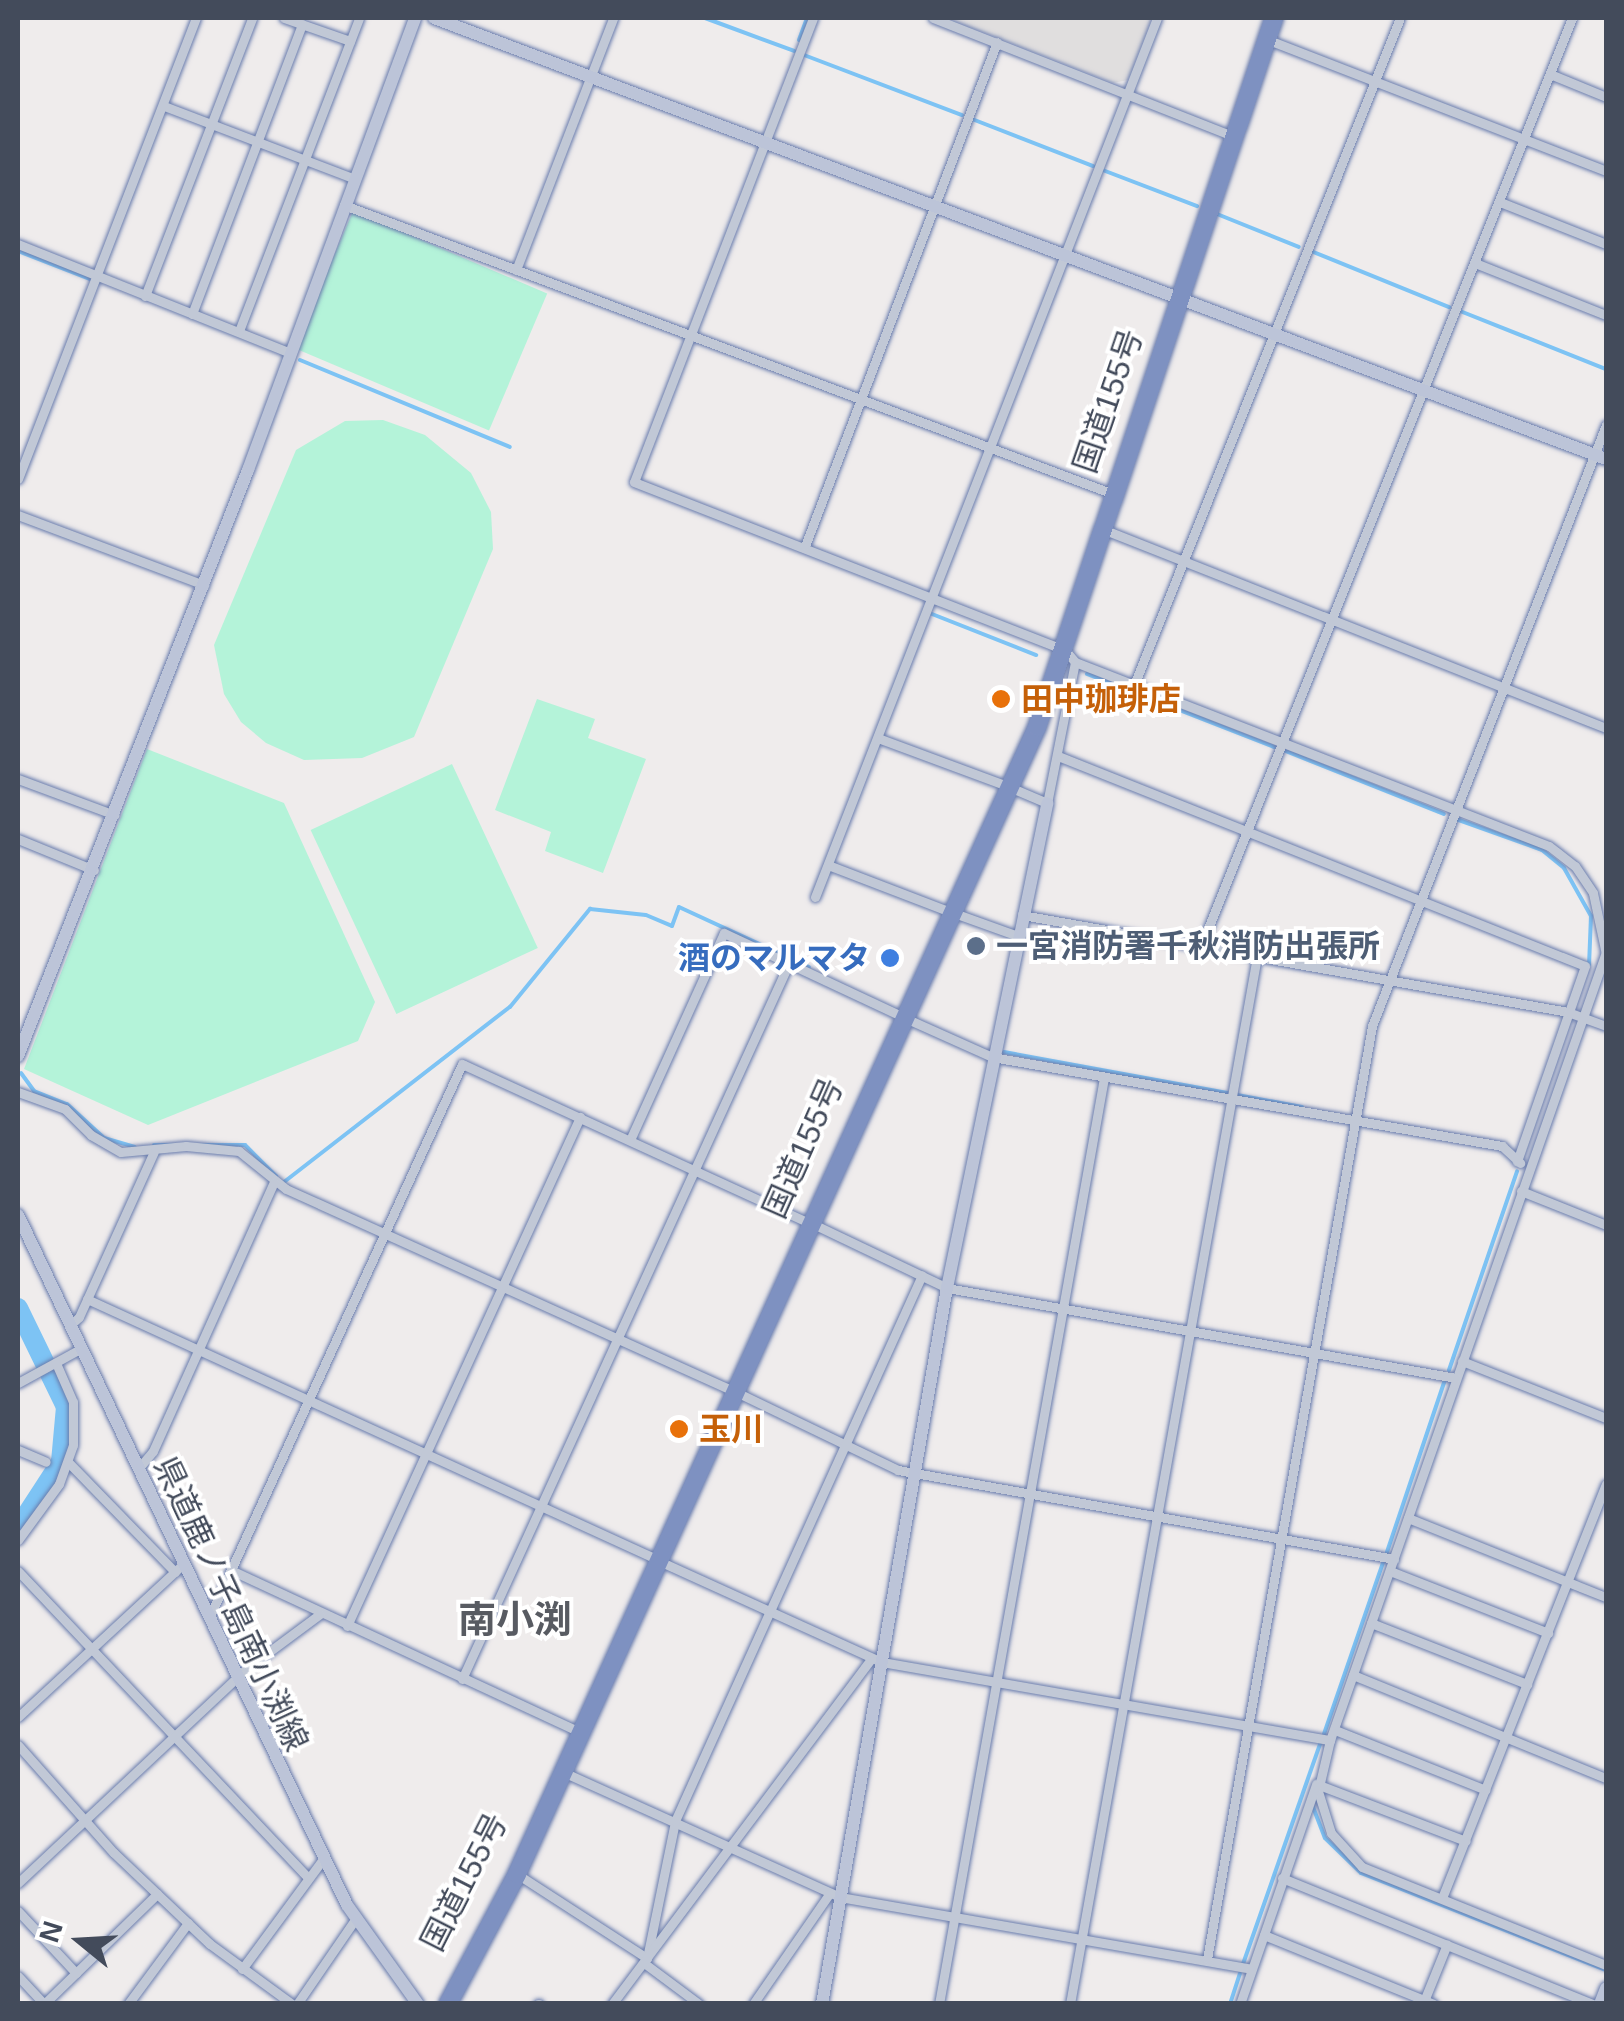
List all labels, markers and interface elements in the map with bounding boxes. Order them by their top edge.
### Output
street label: 国道155号 [1066,324,1150,478]
place label: 田中珈琲店 [1021,680,1181,718]
marker: 田中珈琲店 [990,688,1012,710]
place label: 一宮消防署千秋消防出張所 [996,927,1380,965]
marker: 一宮消防署千秋消防出張所 [965,935,987,957]
place label: 酒のマルマタ [678,939,870,977]
marker: 酒のマルマタ [879,947,901,969]
street label: 国道155号 [755,1072,851,1224]
place label: 玉川 [699,1410,763,1448]
marker: 玉川 [668,1418,690,1440]
street label: 県道鹿ノ子島南小渕線 [146,1451,316,1757]
district label: 南小渕 [458,1598,572,1644]
street label: 国道155号 [413,1807,515,1957]
north arrow [30,1891,130,1991]
text: N [33,1917,69,1946]

